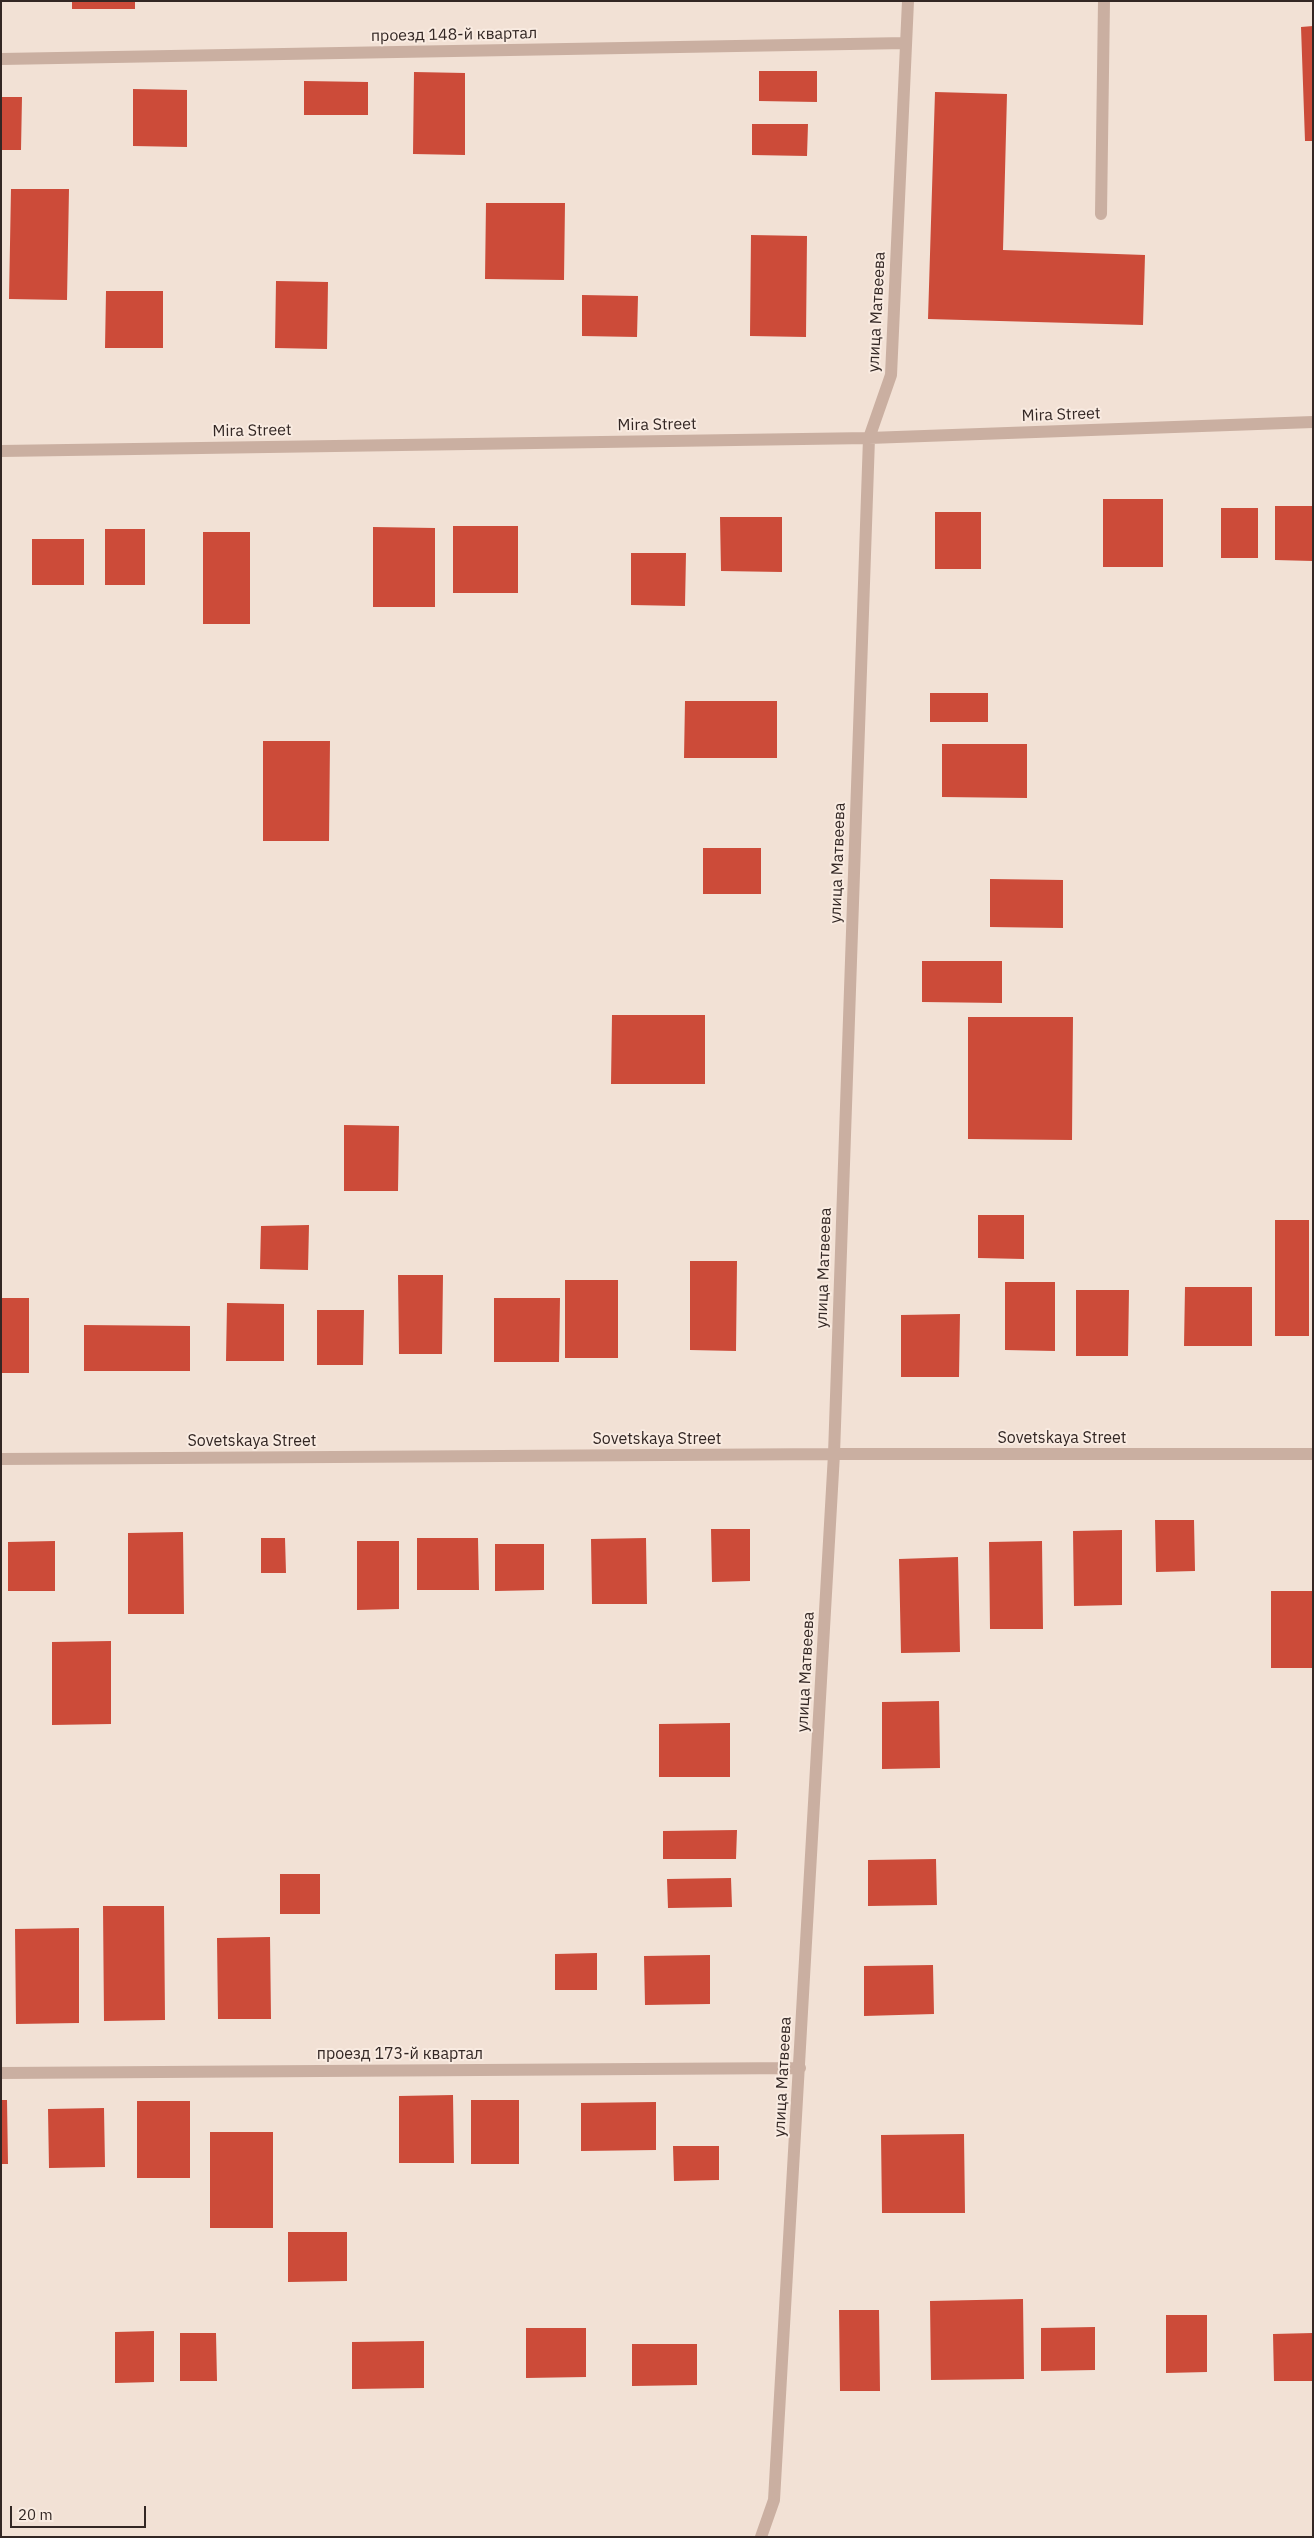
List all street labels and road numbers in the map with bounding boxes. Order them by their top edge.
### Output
street label: проезд 148-й квартал [371,24,537,46]
street label: улица Матвеева [864,251,890,373]
street label: Mira Street [1021,404,1101,426]
street label: Mira Street [617,415,697,435]
street label: Mira Street [212,421,292,441]
street label: улица Матвеева [826,802,850,924]
street label: улица Матвеева [812,1207,836,1329]
street label: Sovetskaya Street [998,1428,1126,1448]
street label: Sovetskaya Street [593,1429,721,1449]
street label: Sovetskaya Street [188,1431,316,1451]
street label: улица Матвеева [793,1611,819,1733]
street label: улица Матвеева [770,2016,796,2138]
street label: проезд 173-й квартал [317,2044,483,2064]

